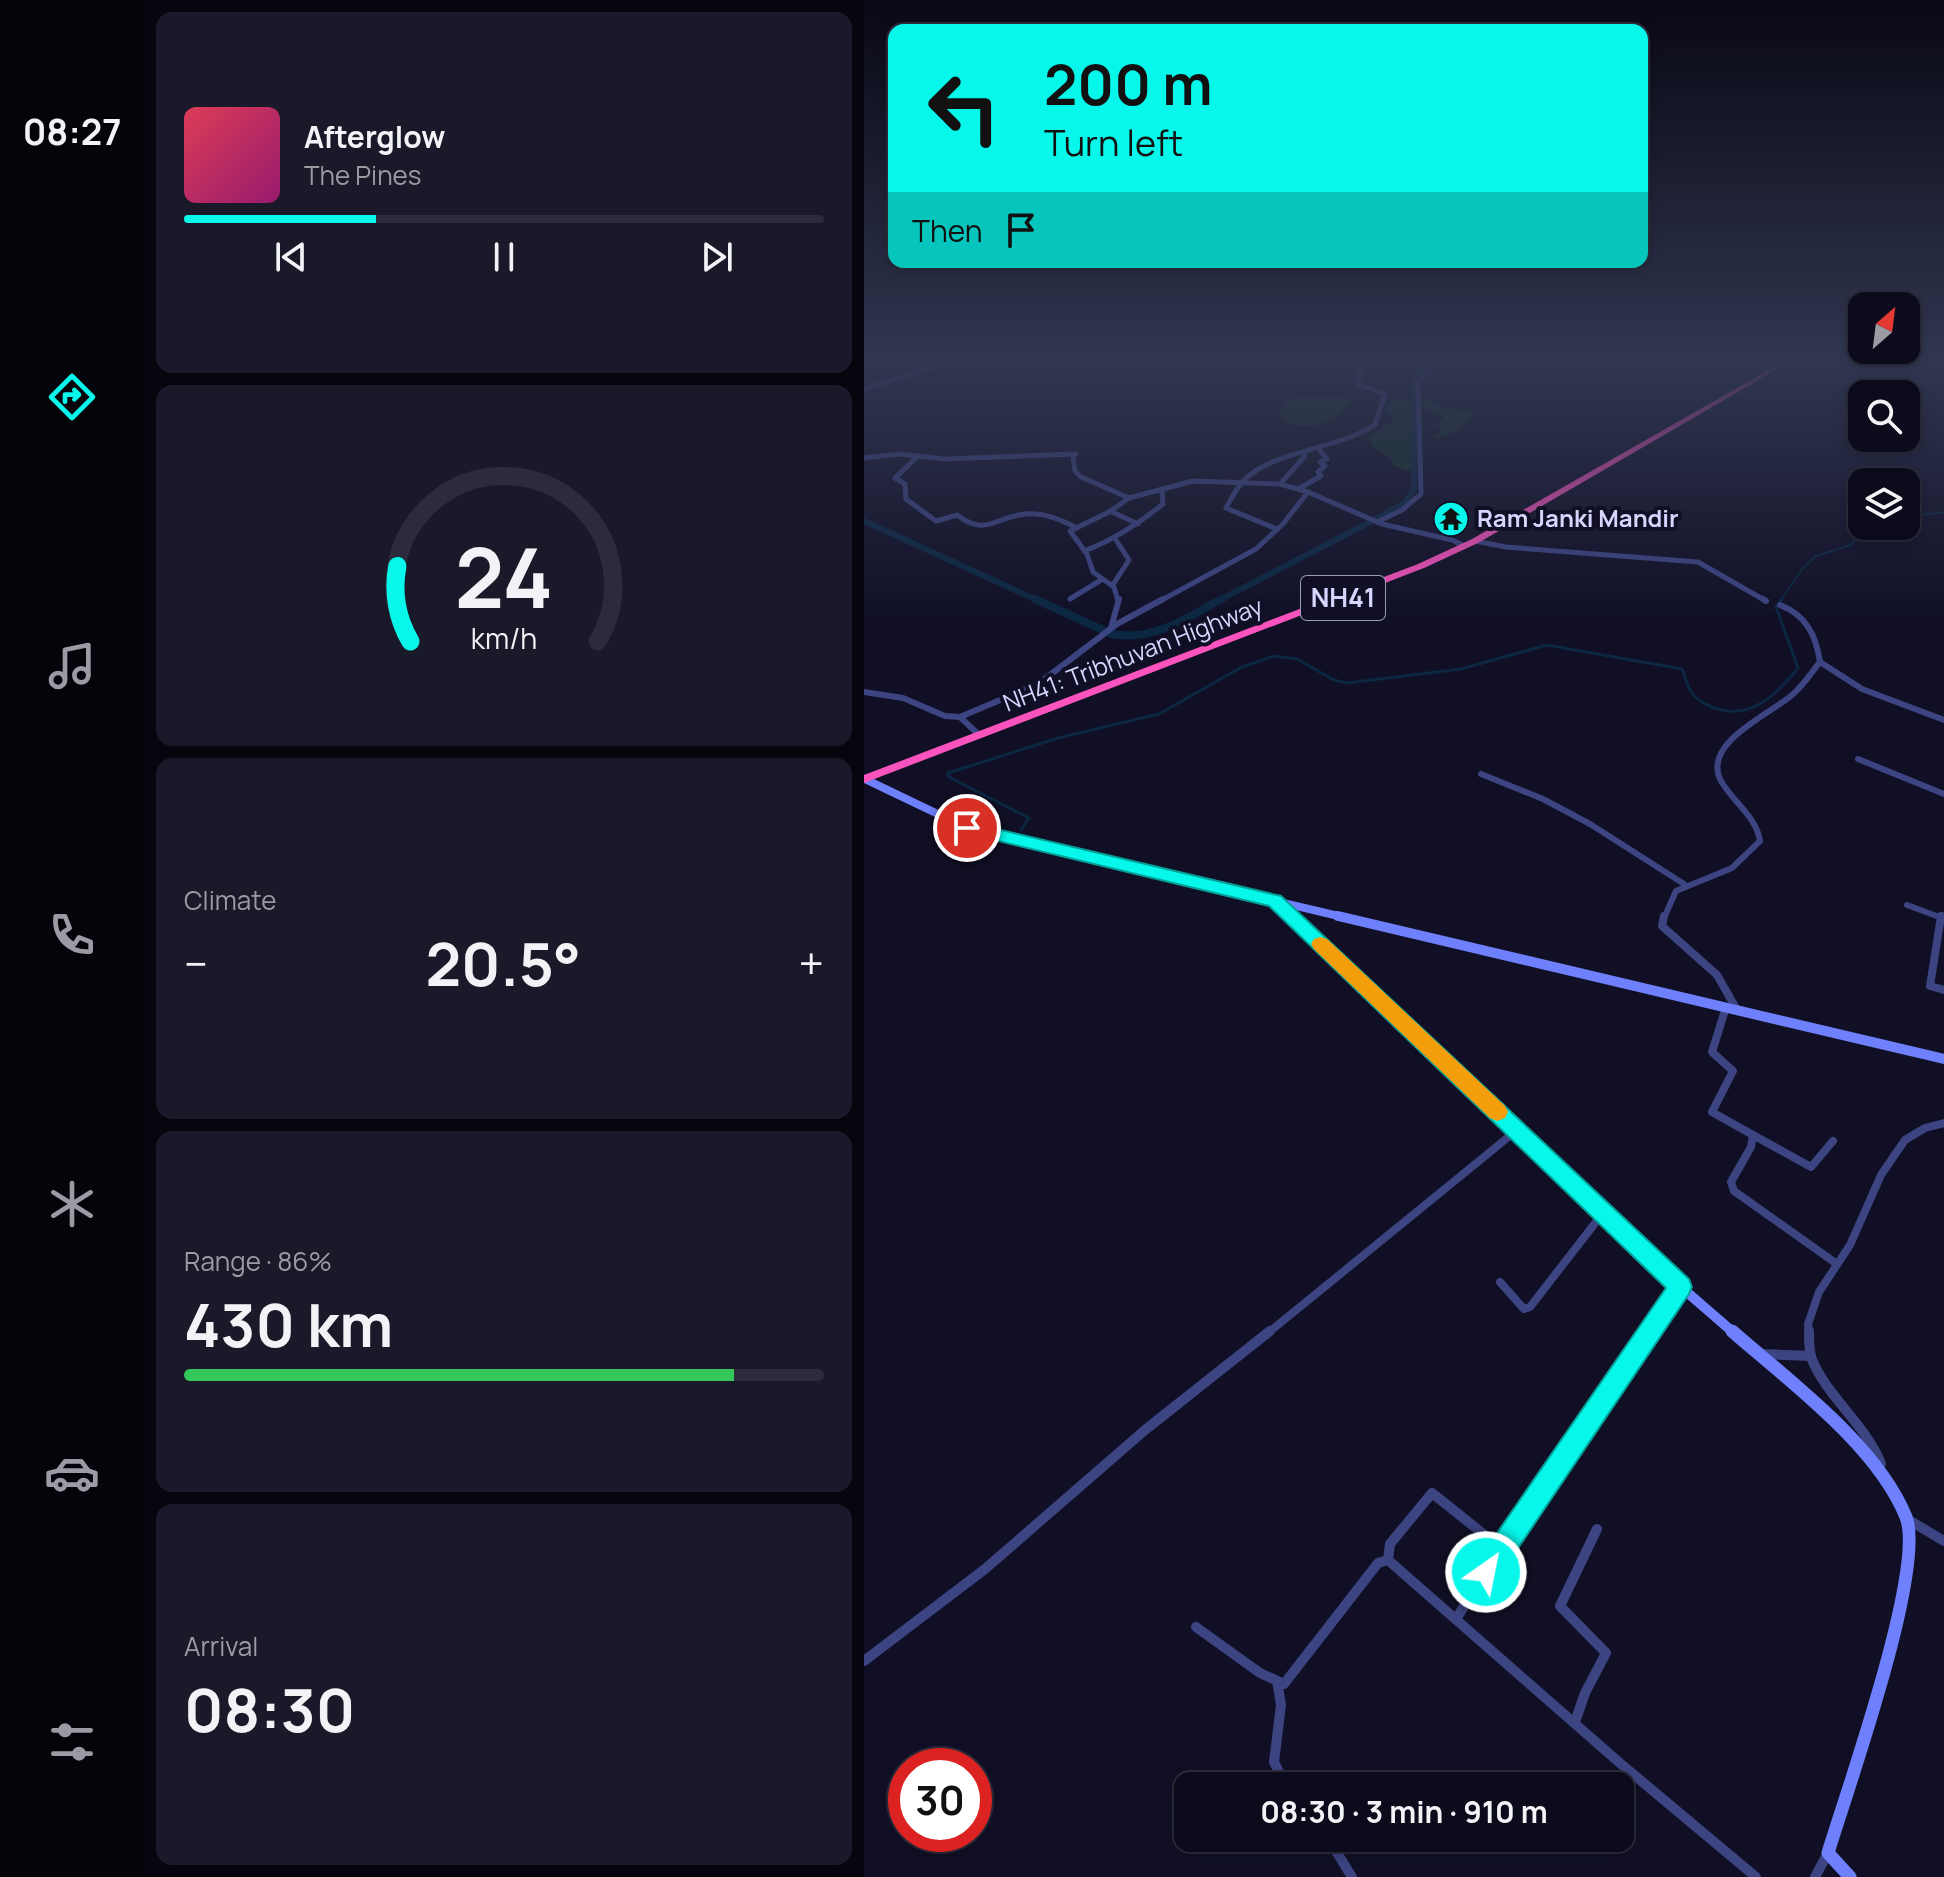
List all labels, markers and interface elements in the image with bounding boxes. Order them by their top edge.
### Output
text: 200 m [1044,45,1213,122]
icon: left [912,56,1016,160]
text: 08:27 [23,107,121,156]
text: Afterglow [304,116,445,157]
text: Turn left [1044,118,1183,167]
text: The Pines [304,157,421,193]
icon: arrive [999,208,1043,252]
text: Then [912,210,983,251]
icon: previous [269,235,313,279]
icon: pause [482,235,526,279]
icon: next [695,235,739,279]
north arrow [1848,292,1920,364]
map controls [1848,292,1920,540]
icon: directions [44,369,100,425]
button: search [1848,380,1920,452]
button: layers [1848,468,1920,540]
temple icon: Ram Janki Mandir [1432,500,1470,538]
place label: Ram Janki Mandir [1477,501,1679,534]
text: 24 [455,518,553,632]
road number: NH41 [1301,576,1385,620]
street label: NH41: Tribhuvan Highway [998,589,1267,718]
text: km/h [471,619,537,658]
icon: music [44,638,100,694]
pin [933,794,1001,862]
icon: arrive [945,806,989,850]
text: Climate [184,882,276,918]
icon: phone [44,907,100,963]
text: 20.5° [425,922,581,1004]
text: − [184,933,208,993]
text: + [799,933,824,993]
icon: climate [44,1176,100,1232]
text: Range · 86% [184,1243,332,1279]
text: 430 km [184,1283,393,1365]
icon: car [44,1445,100,1501]
position arrow [1444,1530,1528,1614]
text: Arrival [184,1628,258,1664]
text: 08:30 [184,1668,355,1750]
icon: filters [44,1714,100,1770]
speed limit sign: 30 [888,1748,992,1852]
text: 08:30 · 3 min · 910 m [1260,1791,1548,1832]

